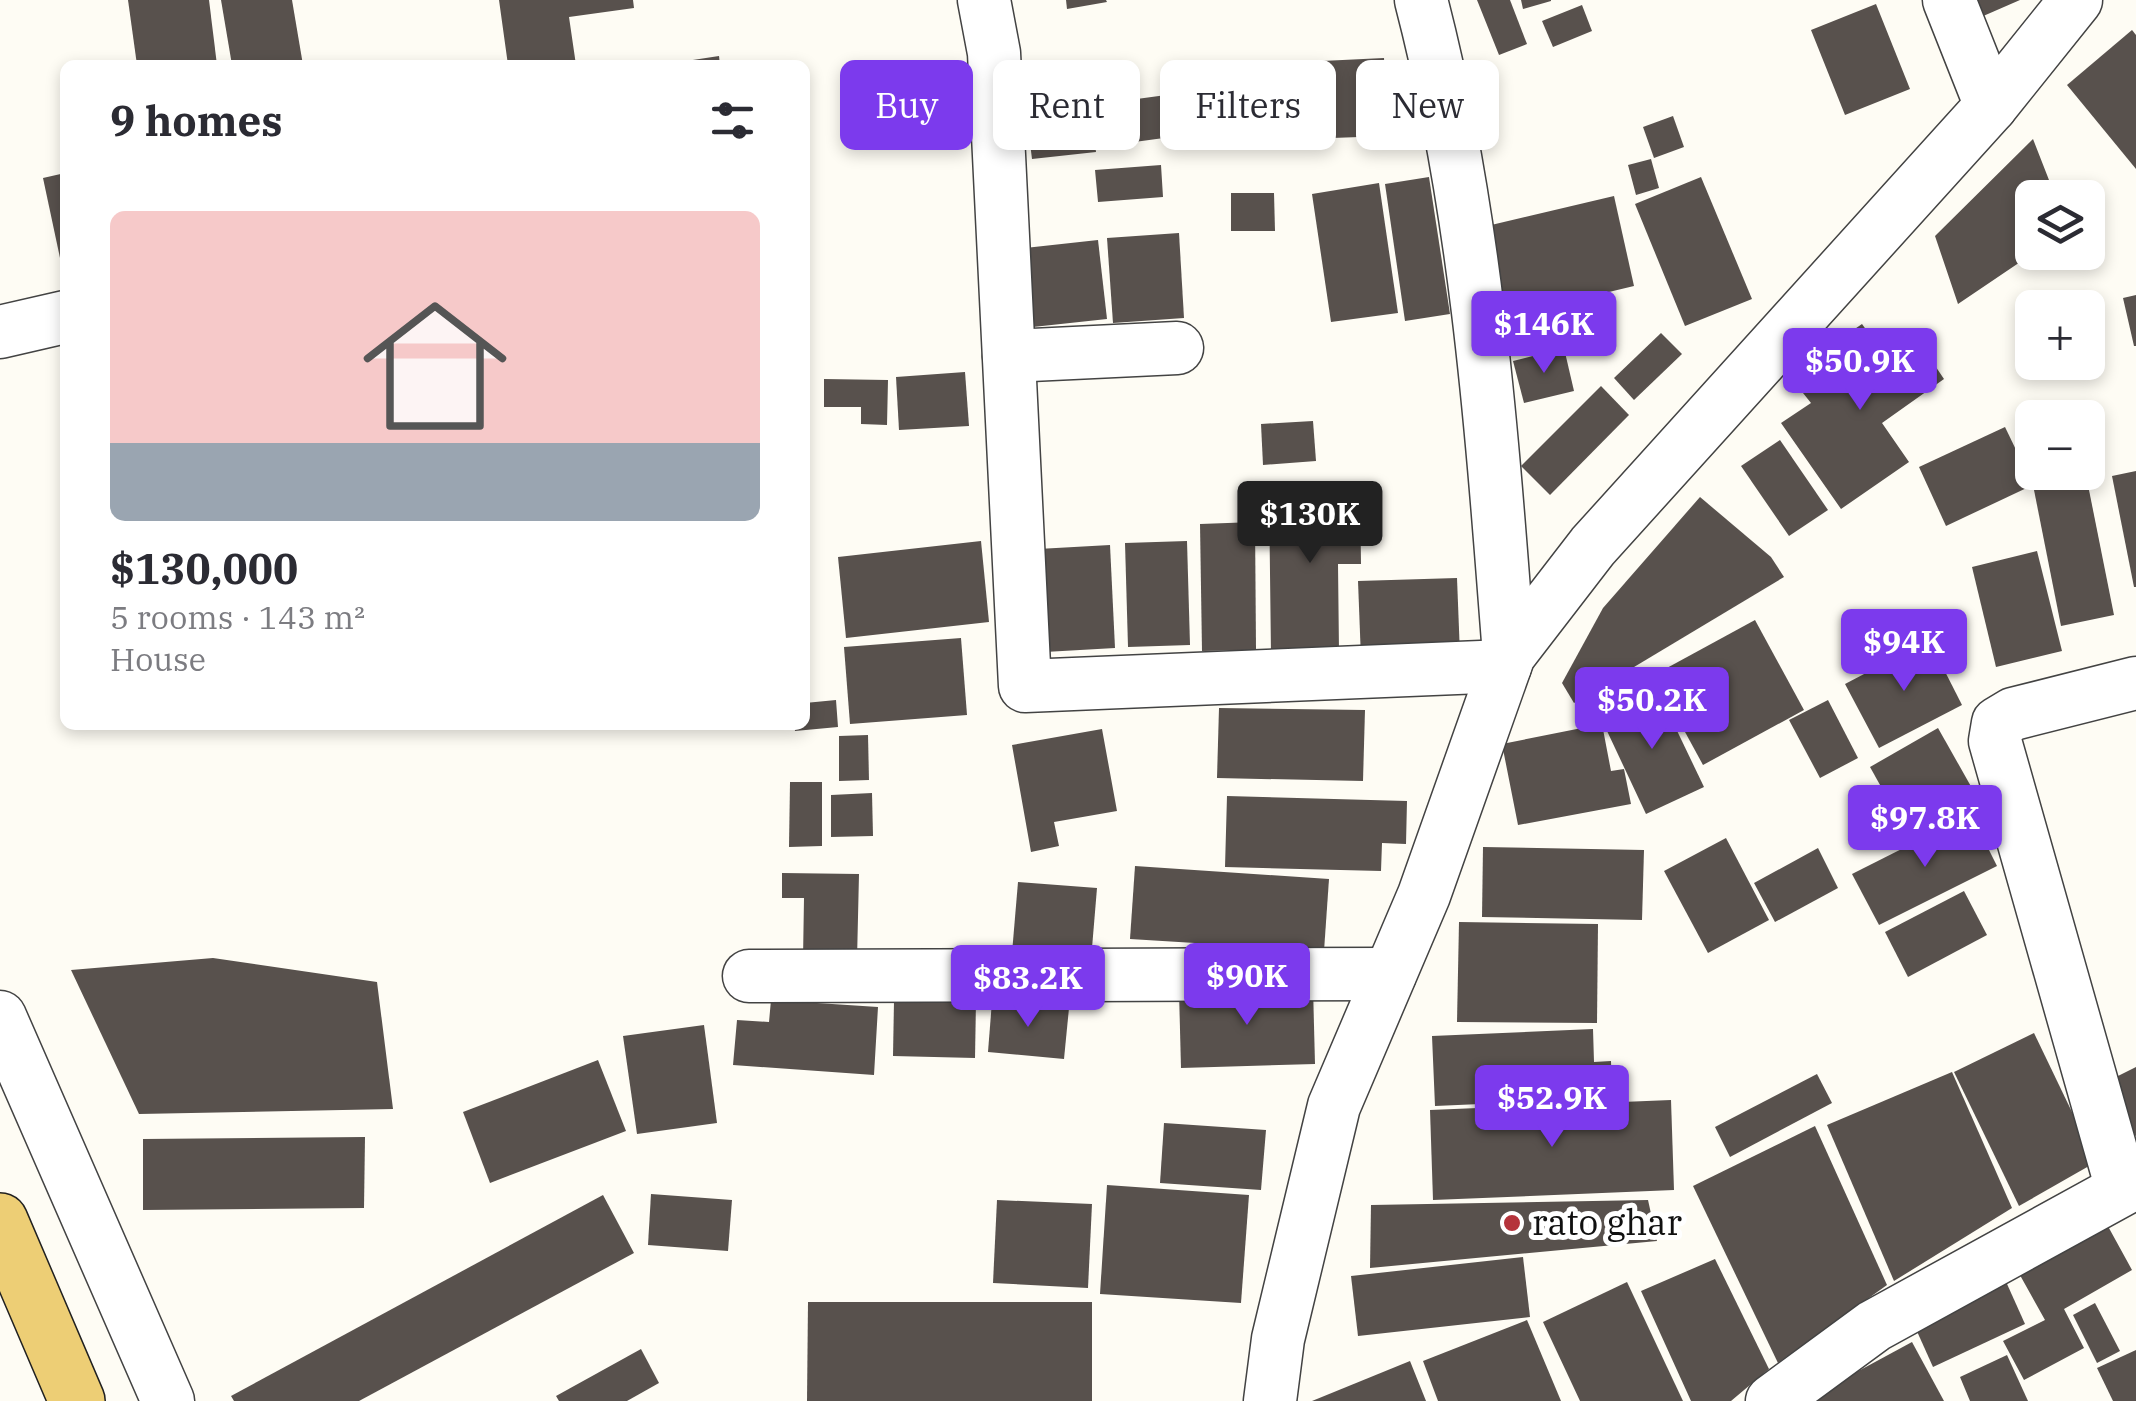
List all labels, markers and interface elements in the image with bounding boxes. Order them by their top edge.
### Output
chip: Buy [840,60,973,150]
chip: Rent [993,60,1140,150]
chip: Filters [1160,60,1336,150]
chip: New [1356,60,1499,150]
text: 9 homes [110,93,283,148]
icon: filters [705,93,760,148]
map controls [2015,180,2105,490]
button: layers [2015,180,2105,270]
icon: home [345,276,525,456]
button: + [2015,290,2105,380]
pin: $146K [1474,291,1614,376]
text: $146K [1493,302,1595,344]
pin: $50.9K [1779,328,1941,413]
text: $50.9K [1805,339,1915,381]
button: − [2015,400,2105,490]
pin: $130K [1240,481,1380,566]
text: $130K [1259,492,1361,534]
text: $130,000 [110,541,298,596]
text: 5 rooms · 143 m² [110,596,365,638]
pin: $94K [1845,609,1963,694]
text: $94K [1863,620,1945,662]
text: House [110,638,206,680]
pin: $50.2K [1571,667,1733,752]
text: $50.2K [1597,678,1707,720]
pin: $97.8K [1844,785,2006,870]
text: $97.8K [1870,796,1980,838]
pin: $90K [1188,943,1306,1028]
pin: $83.2K [947,945,1109,1030]
text: $90K [1206,954,1288,996]
text: $83.2K [973,956,1083,998]
pin: $52.9K [1471,1065,1633,1150]
text: $52.9K [1497,1076,1607,1118]
place label: rato ghar [1532,1199,1682,1245]
marker: rato ghar [1501,1212,1523,1234]

